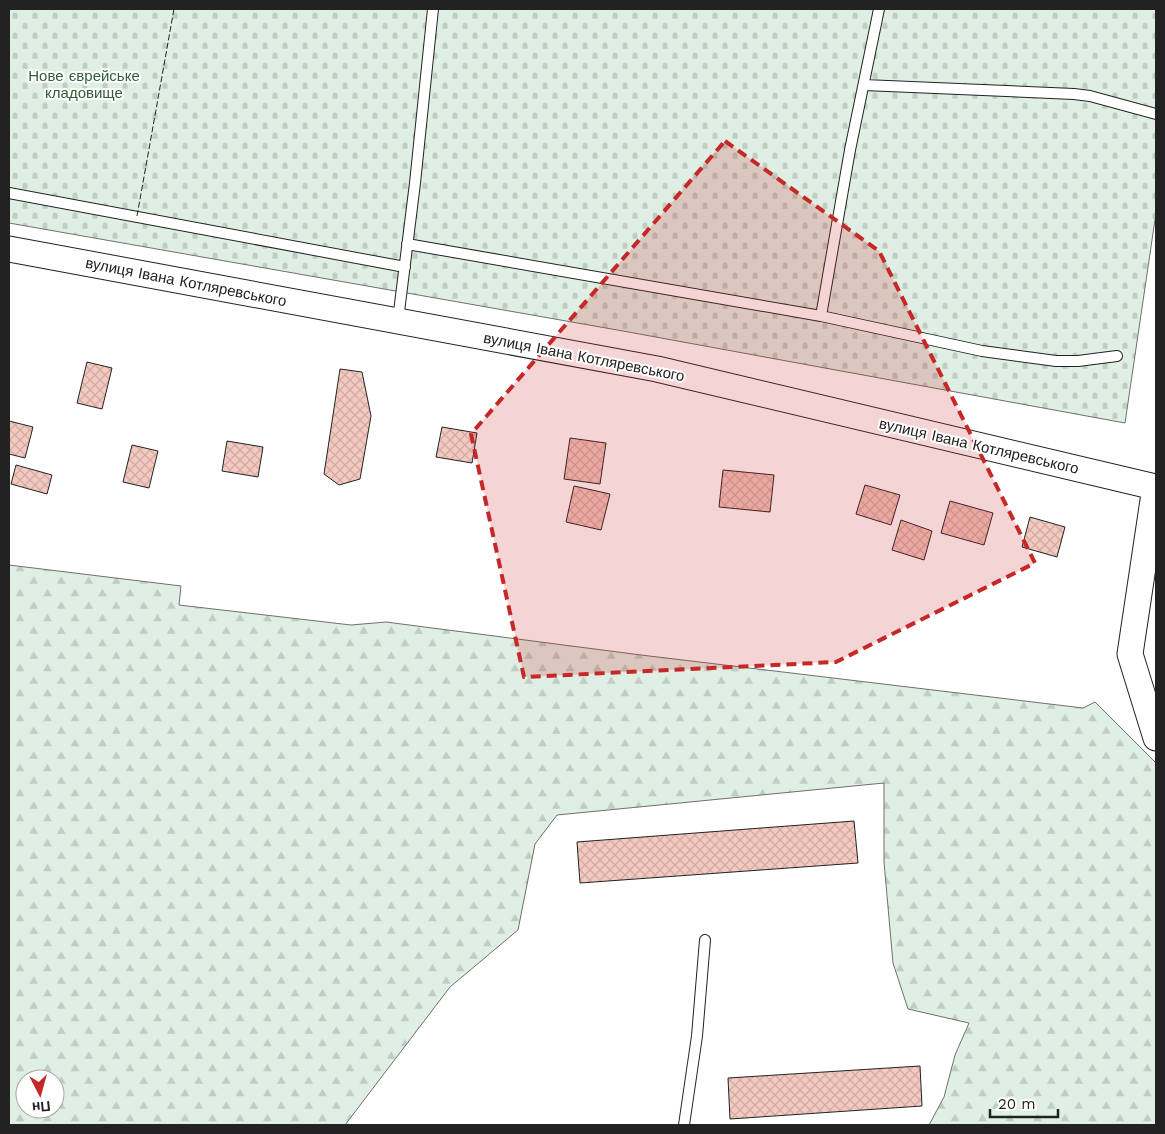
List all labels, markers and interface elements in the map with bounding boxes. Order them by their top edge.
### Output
park label: Нове єврейське кладовище [28,67,140,102]
street label: вулиця Івана Котляревського [84,254,288,310]
street label: вулиця Івана Котляревського [482,329,686,385]
street label: вулиця Івана Котляревського [877,414,1081,478]
north arrow [15,1069,65,1119]
scale bar [990,1086,1058,1118]
text: 20 m [998,1095,1036,1113]
text: Пн [31,1098,51,1116]

